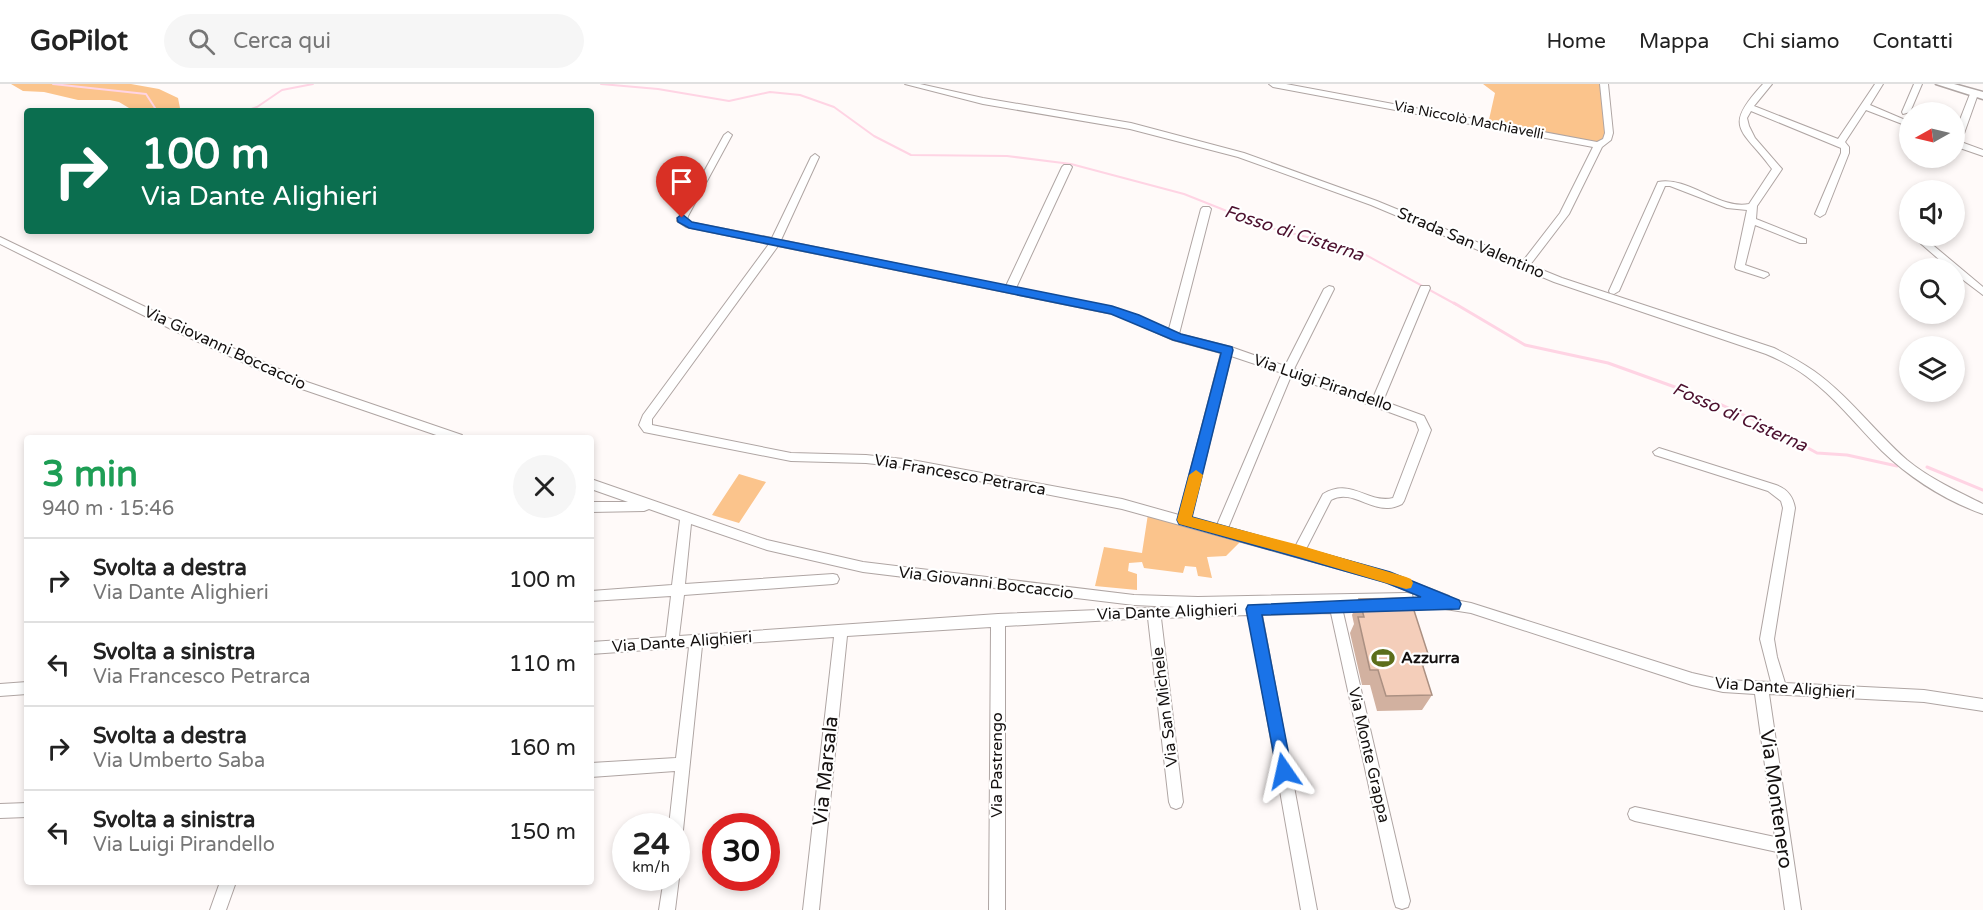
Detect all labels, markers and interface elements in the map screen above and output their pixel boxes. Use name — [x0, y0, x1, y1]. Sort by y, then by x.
search box — [164, 14, 584, 68]
text: GoPilot — [30, 24, 128, 58]
icon: search — [185, 25, 218, 58]
text: Cerca qui — [233, 28, 331, 54]
text: Home — [1546, 29, 1606, 54]
text: Mappa — [1639, 29, 1709, 54]
text: Chi siamo — [1742, 29, 1840, 54]
text: Contatti — [1873, 29, 1953, 54]
street label: Via Niccolò Machiavelli — [1393, 97, 1545, 143]
north arrow — [1899, 102, 1965, 168]
map controls — [1899, 102, 1965, 402]
text: 100 m — [141, 129, 270, 180]
icon: right — [42, 132, 120, 210]
pin — [656, 156, 707, 218]
icon: arrive — [665, 165, 698, 198]
text: Via Dante Alighieri — [141, 180, 378, 213]
button: sound — [1899, 180, 1965, 246]
water label: Fosso di Cisterna — [1222, 200, 1367, 266]
street label: Strada San Valentino — [1394, 203, 1548, 283]
button: search — [1899, 258, 1965, 324]
street label: Via Giovanni Boccaccio — [141, 302, 309, 394]
button: layers — [1899, 336, 1965, 402]
street label: Via Luigi Pirandello — [1251, 350, 1395, 416]
water label: Fosso di Cisterna — [1669, 377, 1812, 457]
street label: Via Francesco Petrarca — [873, 450, 1047, 500]
text: 3 min — [42, 453, 138, 496]
button: close — [513, 455, 576, 518]
text: 940 m · 15:46 — [42, 497, 174, 521]
text: Svolta a destra — [93, 555, 247, 581]
street label: Via Giovanni Boccaccio — [897, 562, 1075, 604]
icon: right — [42, 564, 75, 597]
text: 100 m — [509, 567, 576, 593]
text: Via Dante Alighieri — [93, 581, 269, 605]
street label: Via Dante Alighieri — [1096, 600, 1238, 624]
street label: Via Dante Alighieri — [611, 627, 753, 657]
text: Svolta a sinistra — [93, 639, 255, 665]
sports icon: Azzurra — [1370, 645, 1396, 671]
street label: Via San Michele — [1148, 646, 1182, 768]
icon: left — [42, 648, 75, 681]
place label: Azzurra — [1401, 648, 1460, 668]
text: 110 m — [509, 651, 576, 677]
text: Via Francesco Petrarca — [93, 665, 311, 689]
street label: Via Dante Alighieri — [1714, 673, 1856, 703]
street label: Via Monte Grappa — [1344, 685, 1394, 825]
street label: Via Pastrengo — [987, 712, 1007, 818]
street label: Via Marsala — [808, 715, 844, 827]
text: Svolta a destra — [93, 723, 247, 749]
street label: Via Montenero — [1754, 728, 1798, 870]
icon: right — [42, 732, 75, 765]
text: 160 m — [509, 735, 576, 761]
position arrow — [1252, 739, 1316, 803]
text: Via Umberto Saba — [93, 749, 265, 773]
text: Svolta a sinistra — [93, 807, 255, 833]
speed limit sign: 30 — [702, 813, 780, 891]
icon: left — [42, 816, 75, 849]
text: 150 m — [509, 819, 576, 845]
text: 24 — [632, 826, 670, 863]
text: Via Luigi Pirandello — [93, 833, 275, 857]
text: km/h — [632, 858, 670, 876]

